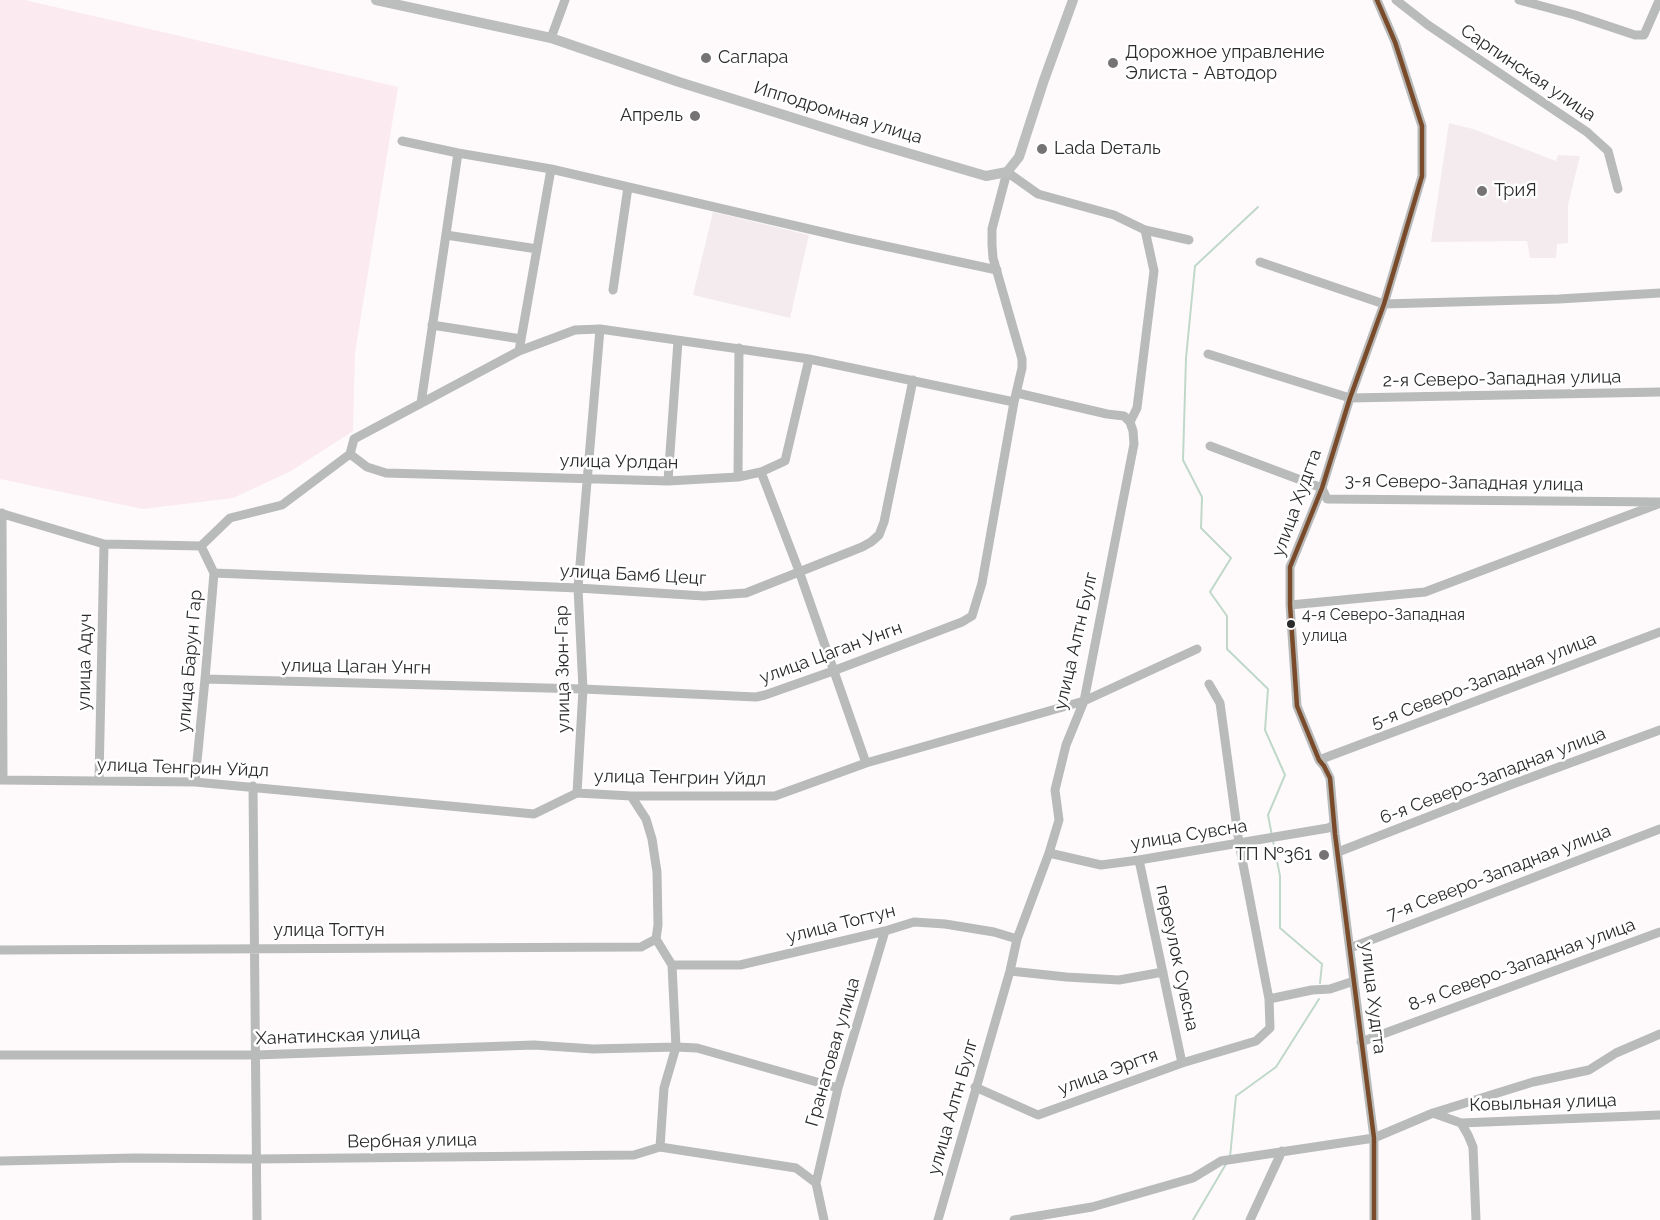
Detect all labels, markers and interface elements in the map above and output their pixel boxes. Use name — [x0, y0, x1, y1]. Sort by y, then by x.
street label: Сарпинская улица — [1456, 20, 1600, 126]
place label: Дорожное управление Элиста - Автодор — [1125, 42, 1325, 84]
place label: Саглара — [718, 47, 788, 69]
marker: Саглара — [699, 51, 713, 65]
marker: Дорожное управление Элиста - Автодор — [1106, 56, 1120, 70]
street label: Ипподромная улица — [751, 77, 925, 149]
place label: Апрель — [620, 105, 683, 127]
marker: Апрель — [688, 109, 702, 123]
place label: Lada Dеталь — [1054, 138, 1161, 160]
marker: Lada Dеталь — [1035, 142, 1049, 156]
place label: ТриЯ — [1494, 180, 1537, 202]
marker: ТриЯ — [1475, 184, 1489, 198]
street label: 2-я Северо-Западная улица — [1383, 366, 1621, 392]
street label: улица Худгта — [1268, 446, 1326, 560]
street label: улица Урлдан — [559, 450, 679, 474]
street label: 3-я Северо-Западная улица — [1344, 470, 1584, 496]
street label: улица Бамб Цецг — [559, 560, 707, 590]
street label: улица Алтн Булг — [1050, 570, 1102, 712]
street label: улица Барун Гар — [173, 589, 207, 733]
street label: улица Зюн-Гар — [551, 605, 575, 733]
place label: 4-я Северо-Западная улица — [1302, 605, 1465, 643]
street label: улица Адуч — [73, 613, 97, 711]
street label: улица Цаган Унгн — [757, 617, 905, 689]
marker: 4-я Северо-Западная улица — [1285, 618, 1297, 630]
street label: 5-я Северо-Западная улица — [1369, 628, 1599, 734]
street label: улица Цаган Унгн — [281, 655, 431, 679]
street label: 6-я Северо-Западная улица — [1377, 723, 1609, 829]
street label: улица Тенгрин Уйдл — [97, 754, 269, 782]
street label: улица Тенгрин Уйдл — [594, 766, 766, 790]
street label: улица Сувсна — [1129, 815, 1249, 855]
street label: 7-я Северо-Западная улица — [1384, 820, 1614, 926]
place label: ТП №361 — [1235, 844, 1312, 866]
marker: ТП №361 — [1317, 848, 1331, 862]
street label: переулок Сувсна — [1151, 883, 1203, 1033]
street label: улица Тогтун — [784, 900, 898, 948]
street label: 8-я Северо-Западная улица — [1406, 914, 1638, 1016]
street label: улица Тогтун — [273, 920, 385, 942]
street label: улица Худгта — [1355, 941, 1391, 1055]
street label: Гранатовая улица — [801, 975, 865, 1129]
street label: Ханатинская улица — [255, 1022, 421, 1050]
street label: улица Алтн Булг — [923, 1036, 983, 1178]
street label: улица Эргтя — [1055, 1044, 1161, 1100]
street label: Ковыльная улица — [1469, 1090, 1617, 1116]
street label: Вербная улица — [347, 1129, 477, 1153]

